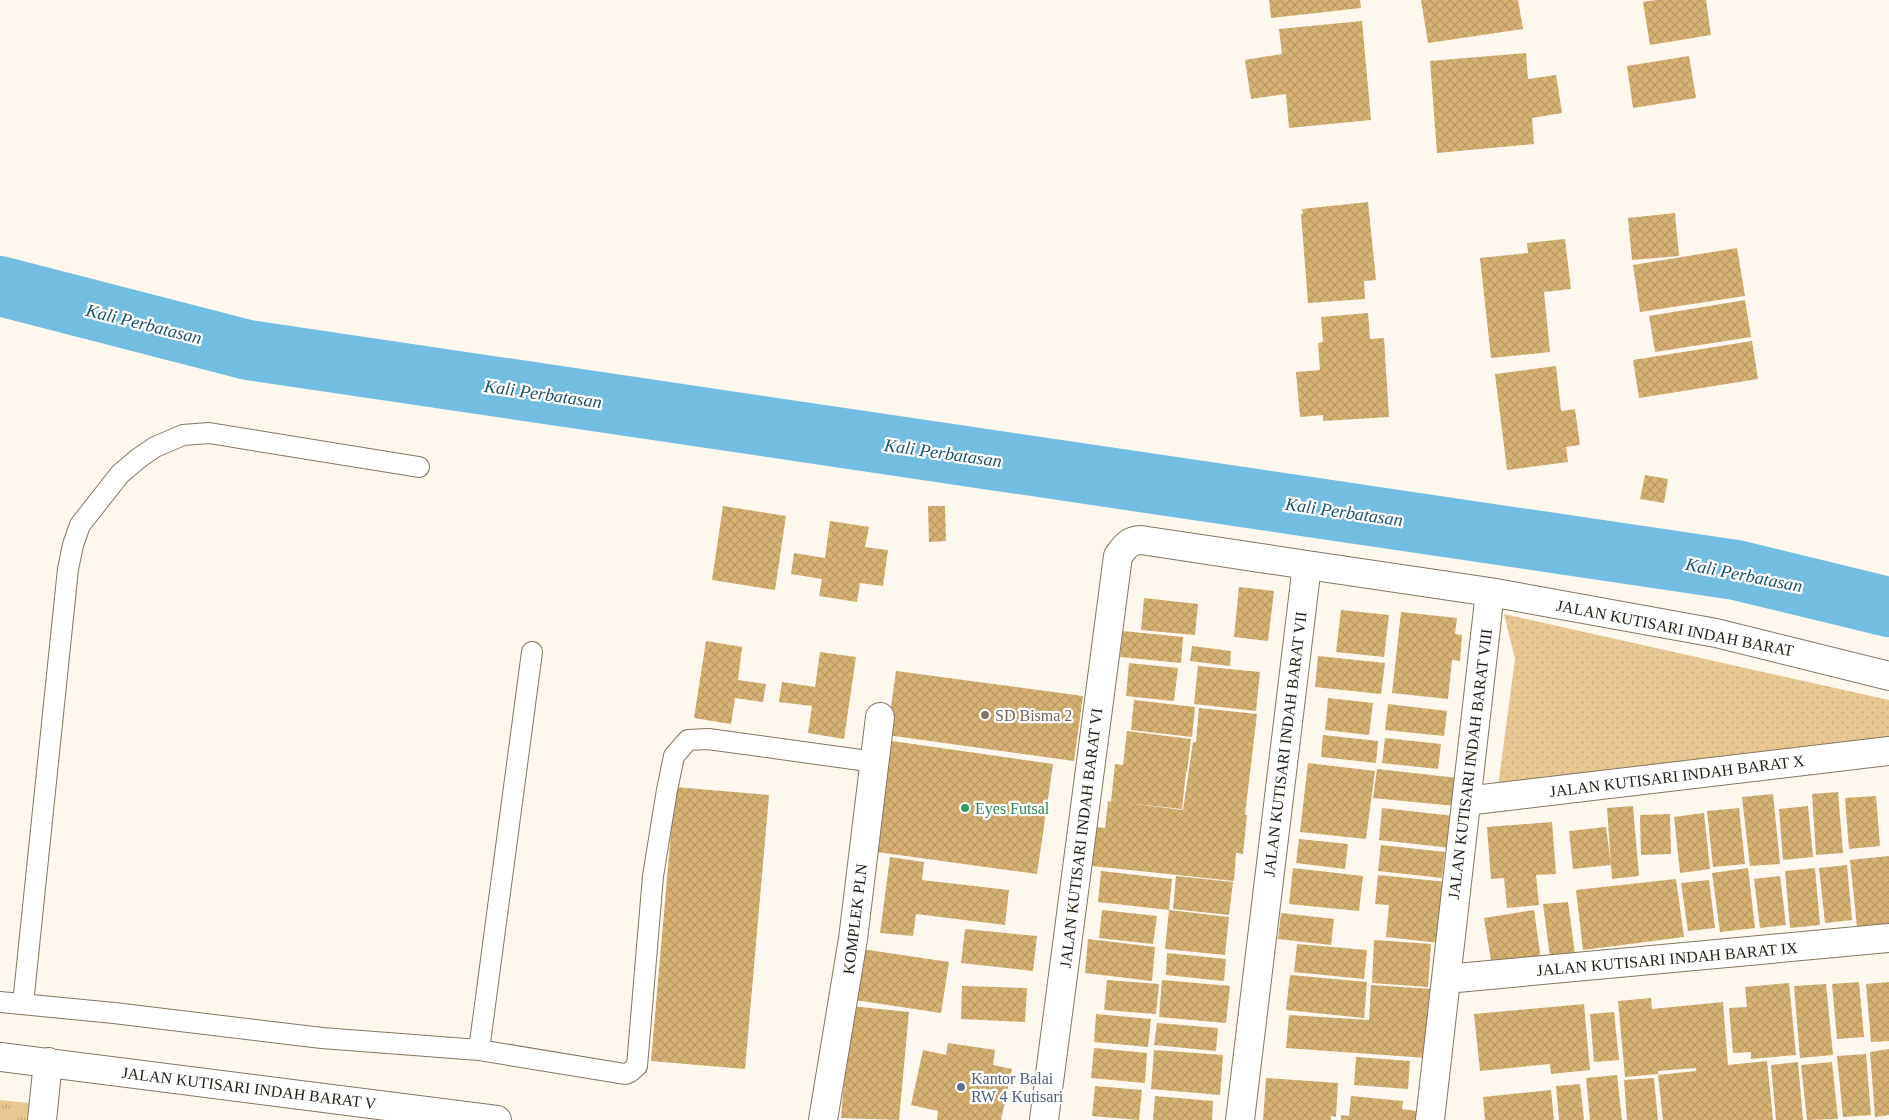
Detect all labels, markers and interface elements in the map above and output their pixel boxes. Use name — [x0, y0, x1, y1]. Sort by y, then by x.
water label: Kali Perbatasan — [83, 300, 204, 348]
water label: Kali Perbatasan — [482, 376, 603, 412]
water label: Kali Perbatasan — [882, 435, 1003, 471]
water label: Kali Perbatasan — [1283, 494, 1404, 530]
water label: Kali Perbatasan — [1683, 554, 1804, 596]
street label: JALAN KUTISARI INDAH BARAT — [1555, 597, 1795, 659]
street label: JALAN KUTISARI INDAH BARAT VII — [1260, 610, 1310, 878]
street label: JALAN KUTISARI INDAH BARAT VIII — [1445, 628, 1495, 900]
place label: SD Bisma 2 — [995, 707, 1072, 724]
street label: JALAN KUTISARI INDAH BARAT VI — [1057, 707, 1105, 969]
marker: SD Bisma 2 — [979, 709, 991, 721]
street label: JALAN KUTISARI INDAH BARAT X — [1549, 752, 1806, 800]
place label: Eyes Futsal — [975, 800, 1050, 818]
marker: Eyes Futsal — [959, 802, 971, 814]
street label: KOMPLEK PLN — [840, 862, 870, 975]
street label: JALAN KUTISARI INDAH BARAT IX — [1536, 939, 1799, 979]
street label: JALAN KUTISARI INDAH BARAT V — [121, 1064, 378, 1112]
place label: Kantor Balai RW 4 Kutisari — [971, 1070, 1064, 1105]
marker: Kantor Balai RW 4 Kutisari — [955, 1081, 967, 1093]

